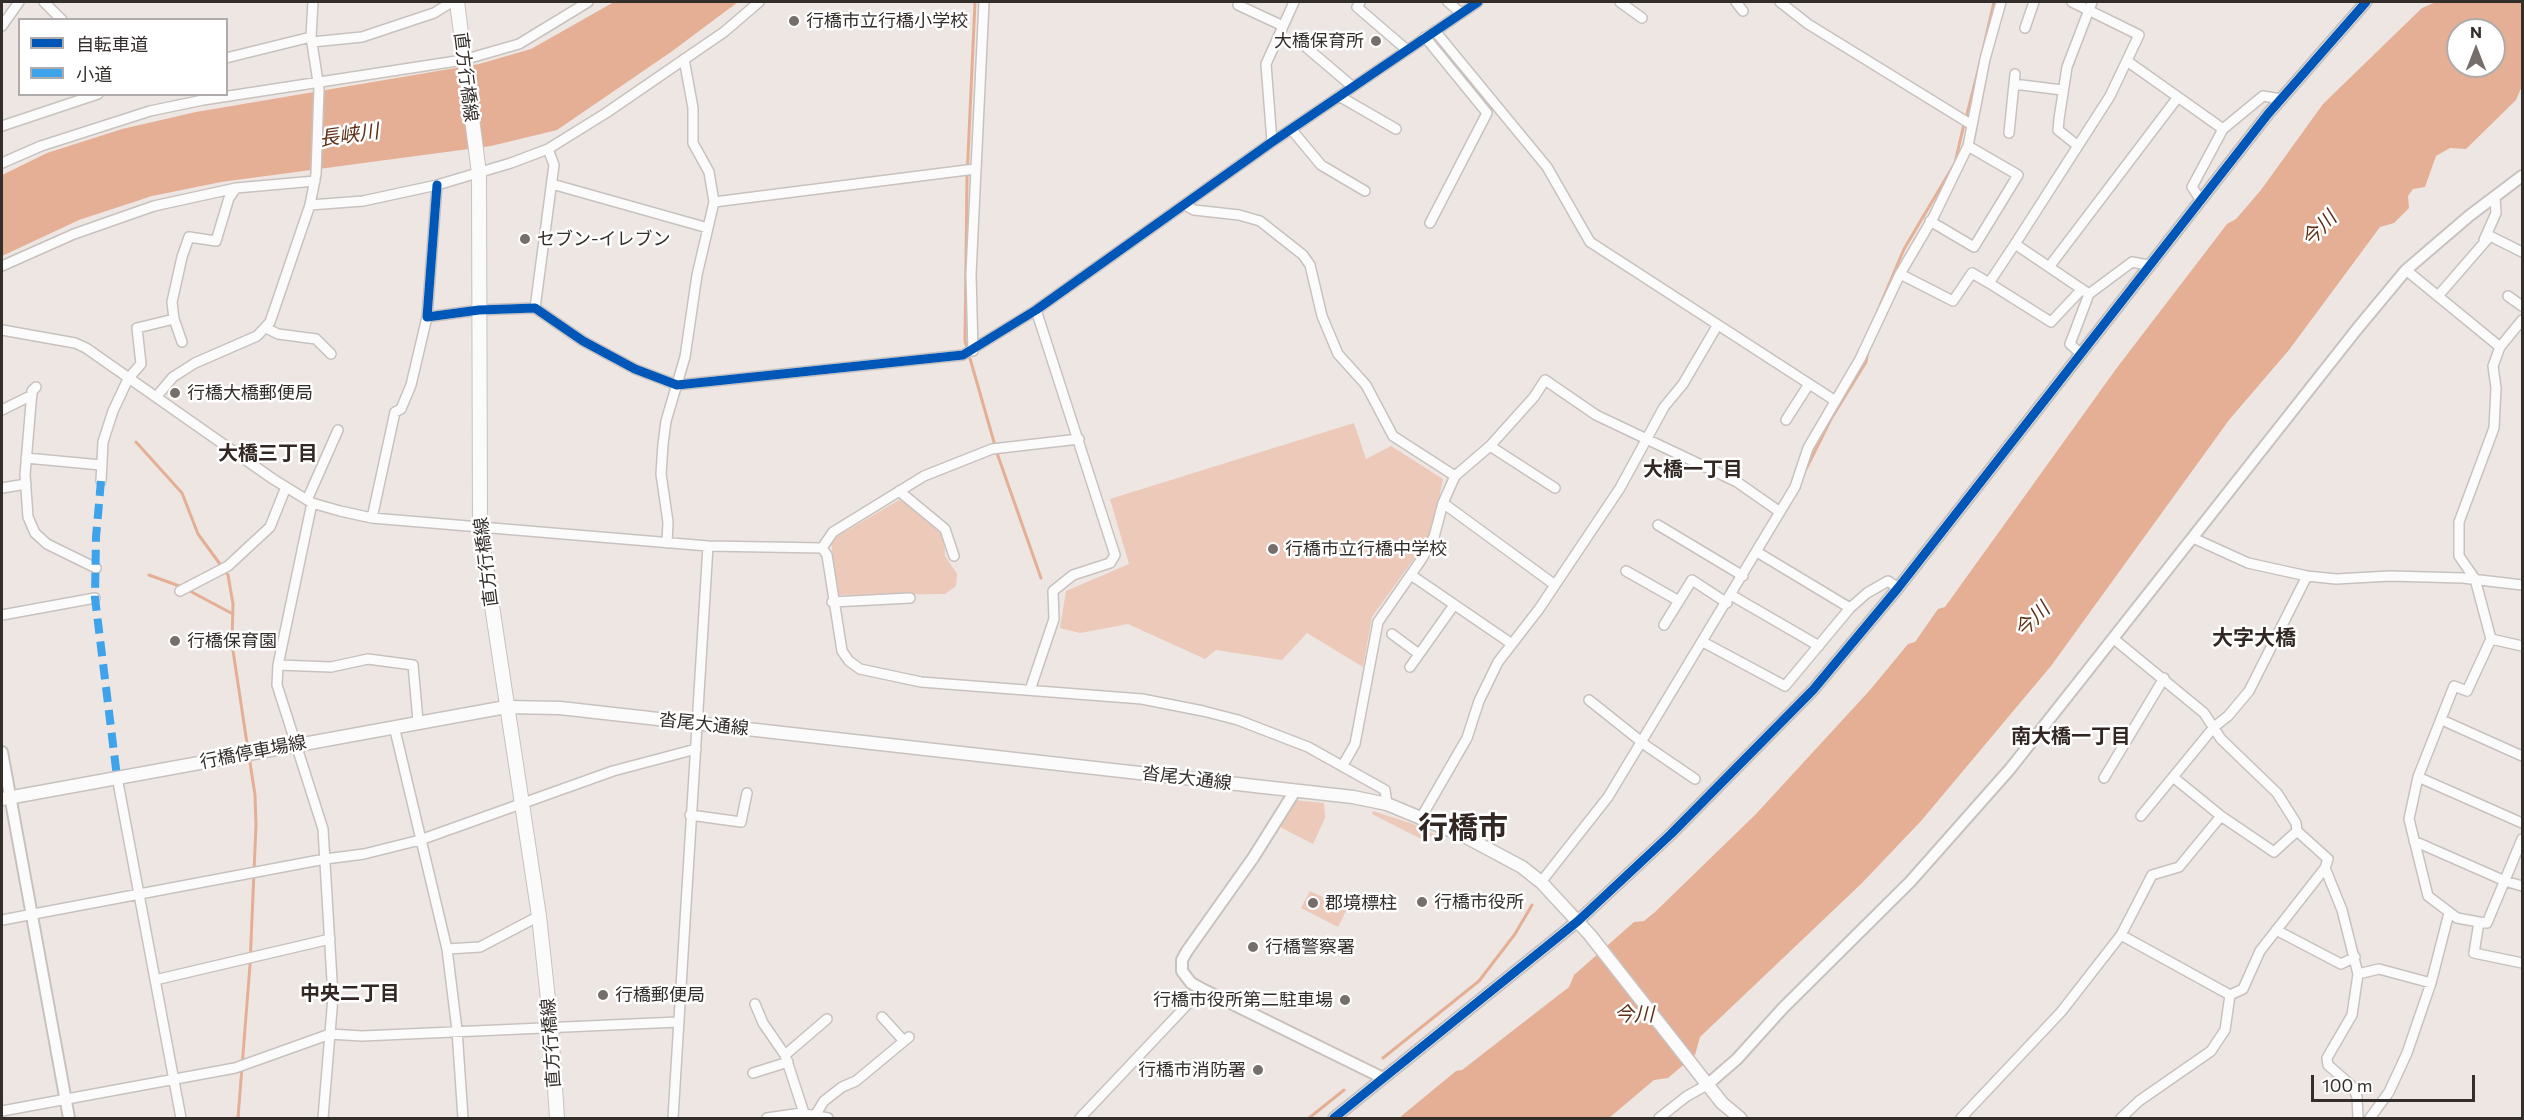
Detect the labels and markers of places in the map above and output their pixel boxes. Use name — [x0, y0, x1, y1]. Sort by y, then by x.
place label: 行橋市立行橋小学校 — [806, 10, 968, 32]
marker: 行橋市立行橋小学校 — [787, 14, 801, 28]
place label: 大橋保育所 — [1274, 30, 1364, 52]
marker: 大橋保育所 — [1369, 34, 1383, 48]
place label: セブン-イレブン — [537, 228, 671, 250]
marker: セブン-イレブン — [518, 232, 532, 246]
place label: 行橋大橋郵便局 — [187, 382, 313, 404]
marker: 行橋大橋郵便局 — [168, 386, 182, 400]
place label: 行橋市立行橋中学校 — [1285, 538, 1447, 560]
marker: 行橋市立行橋中学校 — [1266, 542, 1280, 556]
place label: 行橋保育園 — [187, 630, 277, 652]
marker: 行橋保育園 — [168, 634, 182, 648]
place label: 行橋市役所 — [1434, 891, 1524, 913]
place label: 郡境標柱 — [1325, 892, 1397, 914]
marker: 行橋市役所 — [1415, 895, 1429, 909]
marker: 郡境標柱 — [1306, 896, 1320, 910]
place label: 行橋警察署 — [1265, 936, 1355, 958]
marker: 行橋警察署 — [1246, 940, 1260, 954]
place label: 行橋郵便局 — [615, 984, 705, 1006]
marker: 行橋郵便局 — [596, 988, 610, 1002]
place label: 行橋市役所第二駐車場 — [1153, 989, 1333, 1011]
marker: 行橋市役所第二駐車場 — [1338, 993, 1352, 1007]
place label: 行橋市消防署 — [1138, 1059, 1246, 1081]
marker: 行橋市消防署 — [1251, 1063, 1265, 1077]

